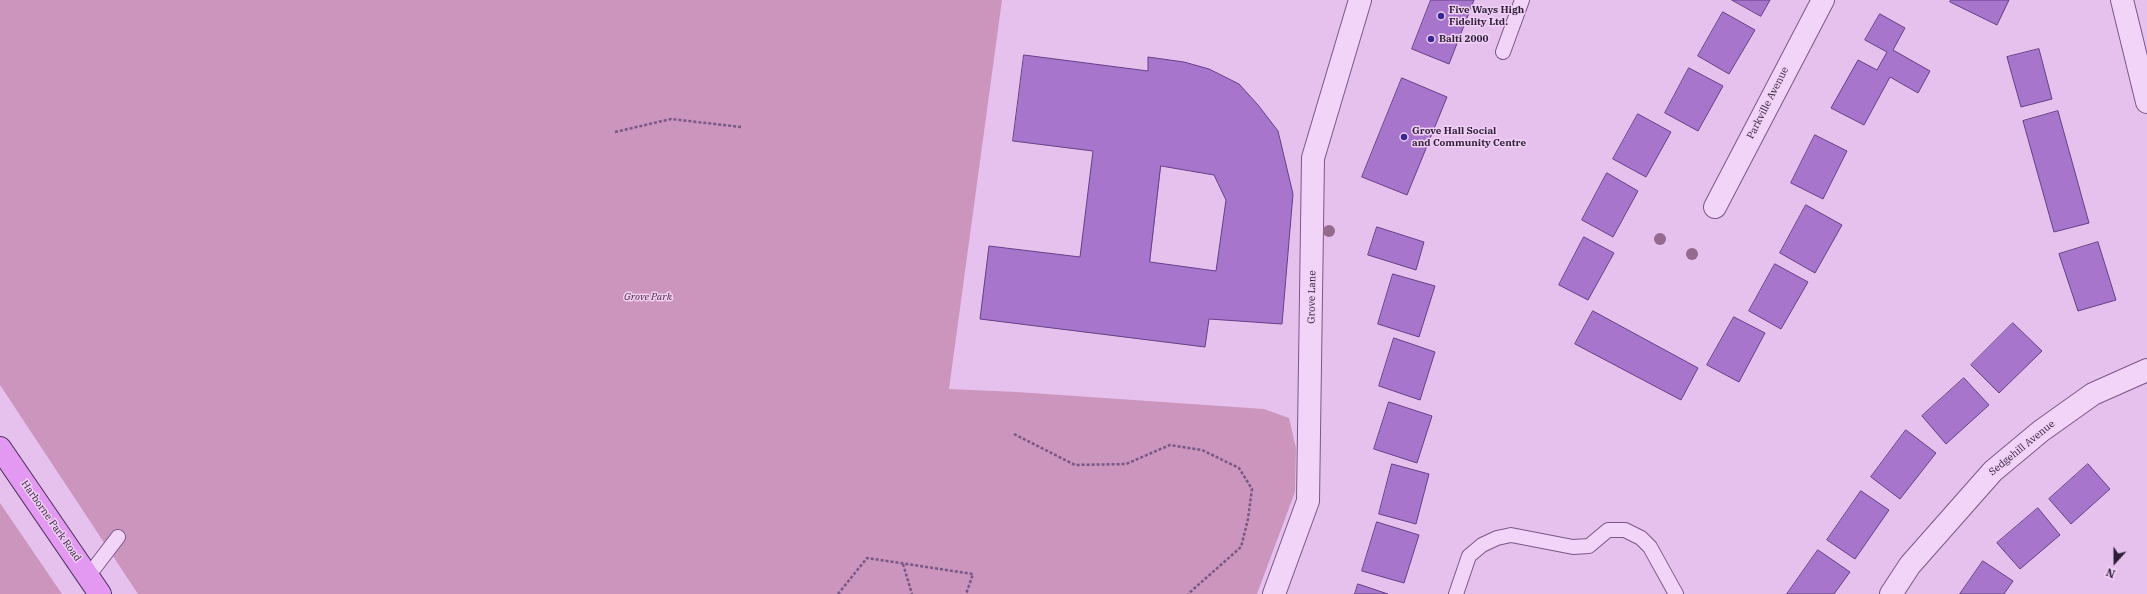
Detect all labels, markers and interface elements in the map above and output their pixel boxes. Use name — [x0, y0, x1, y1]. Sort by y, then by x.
place label: Five Ways High Fidelity Ltd. — [1449, 4, 1524, 28]
marker: Five Ways High Fidelity Ltd. — [1436, 11, 1446, 21]
place label: Balti 2000 — [1439, 33, 1489, 45]
marker: Balti 2000 — [1426, 34, 1436, 44]
street label: Parkville Avenue — [1745, 65, 1791, 141]
place label: Grove Hall Social and Community Centre — [1412, 125, 1526, 148]
marker: Grove Hall Social and Community Centre — [1399, 132, 1409, 142]
street label: Grove Lane — [1306, 270, 1318, 324]
park label: Grove Park — [624, 291, 672, 303]
street label: Sedgehill Avenue — [1987, 418, 2057, 478]
street label: Harborne Park Road — [19, 478, 83, 564]
north arrow — [2095, 542, 2135, 582]
text: N — [2104, 565, 2117, 581]

